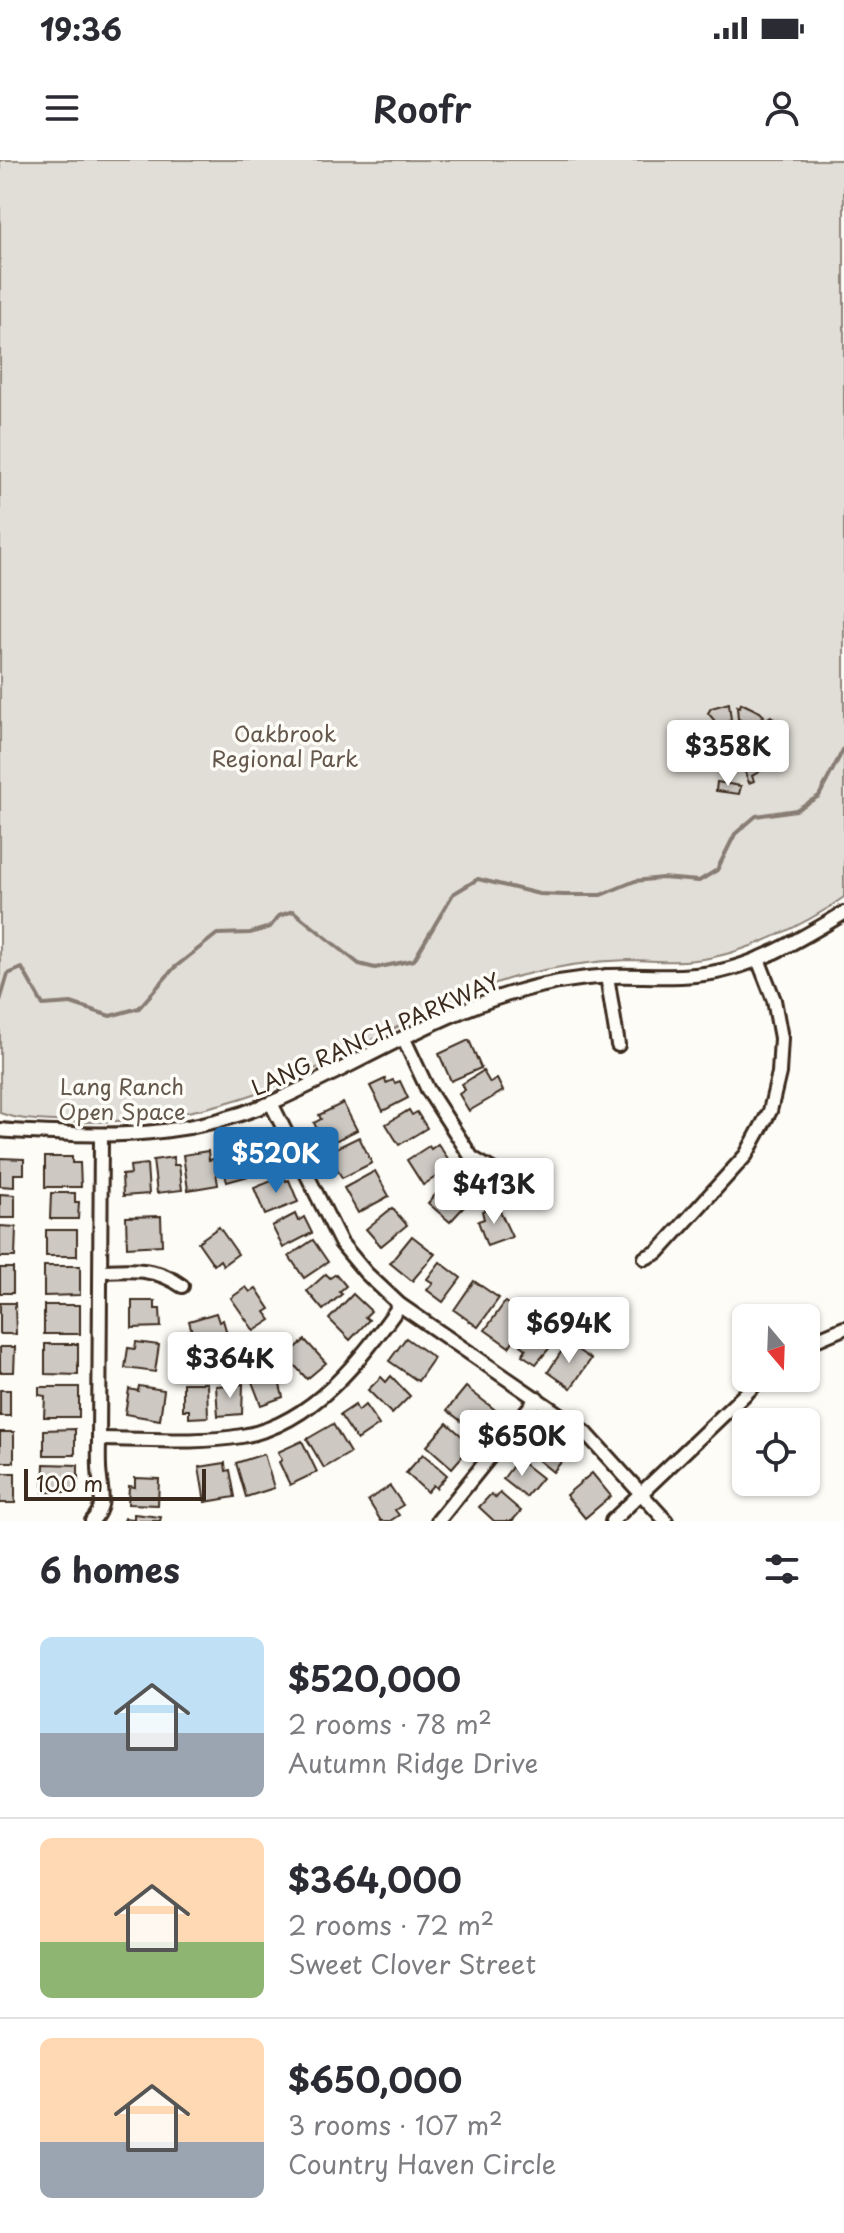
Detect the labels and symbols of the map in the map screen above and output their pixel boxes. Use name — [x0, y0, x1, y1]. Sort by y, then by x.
park label: Oakbrook Regional Park — [212, 716, 358, 774]
pin: $358K — [672, 720, 784, 788]
street label: LANG RANCH PARKWAY — [245, 963, 505, 1103]
park label: Lang Ranch Open Space — [58, 1069, 186, 1127]
pin: $520K — [220, 1127, 332, 1195]
pin: $413K — [438, 1158, 550, 1226]
pin: $694K — [513, 1297, 625, 1365]
north arrow — [732, 1304, 820, 1392]
pin: $364K — [174, 1332, 286, 1400]
pin: $650K — [466, 1410, 578, 1478]
scale bar — [24, 1465, 206, 1501]

